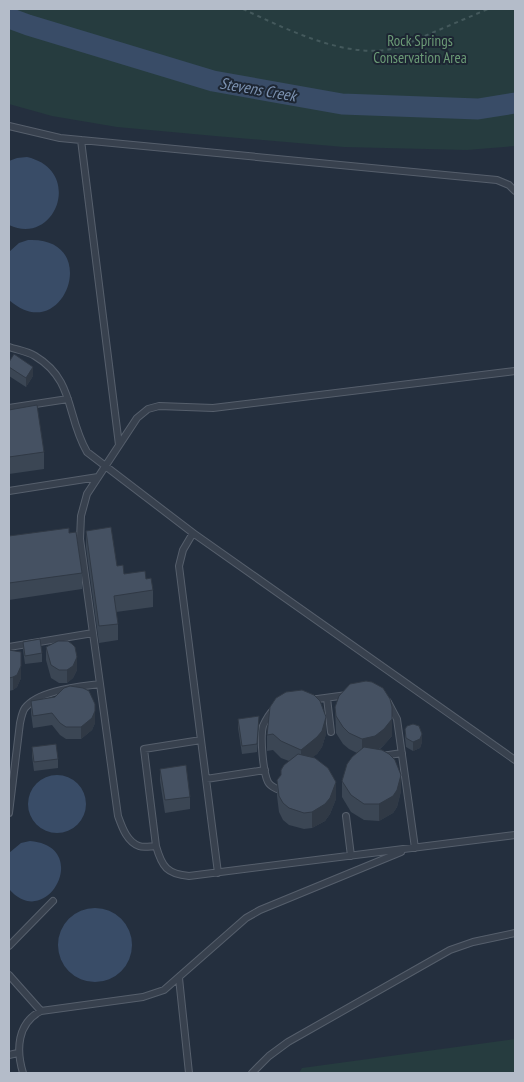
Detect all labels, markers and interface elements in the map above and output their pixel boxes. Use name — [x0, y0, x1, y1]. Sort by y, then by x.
park label: Rock Springs Conservation Area — [373, 31, 467, 67]
water label: Stevens Creek — [218, 72, 299, 106]

